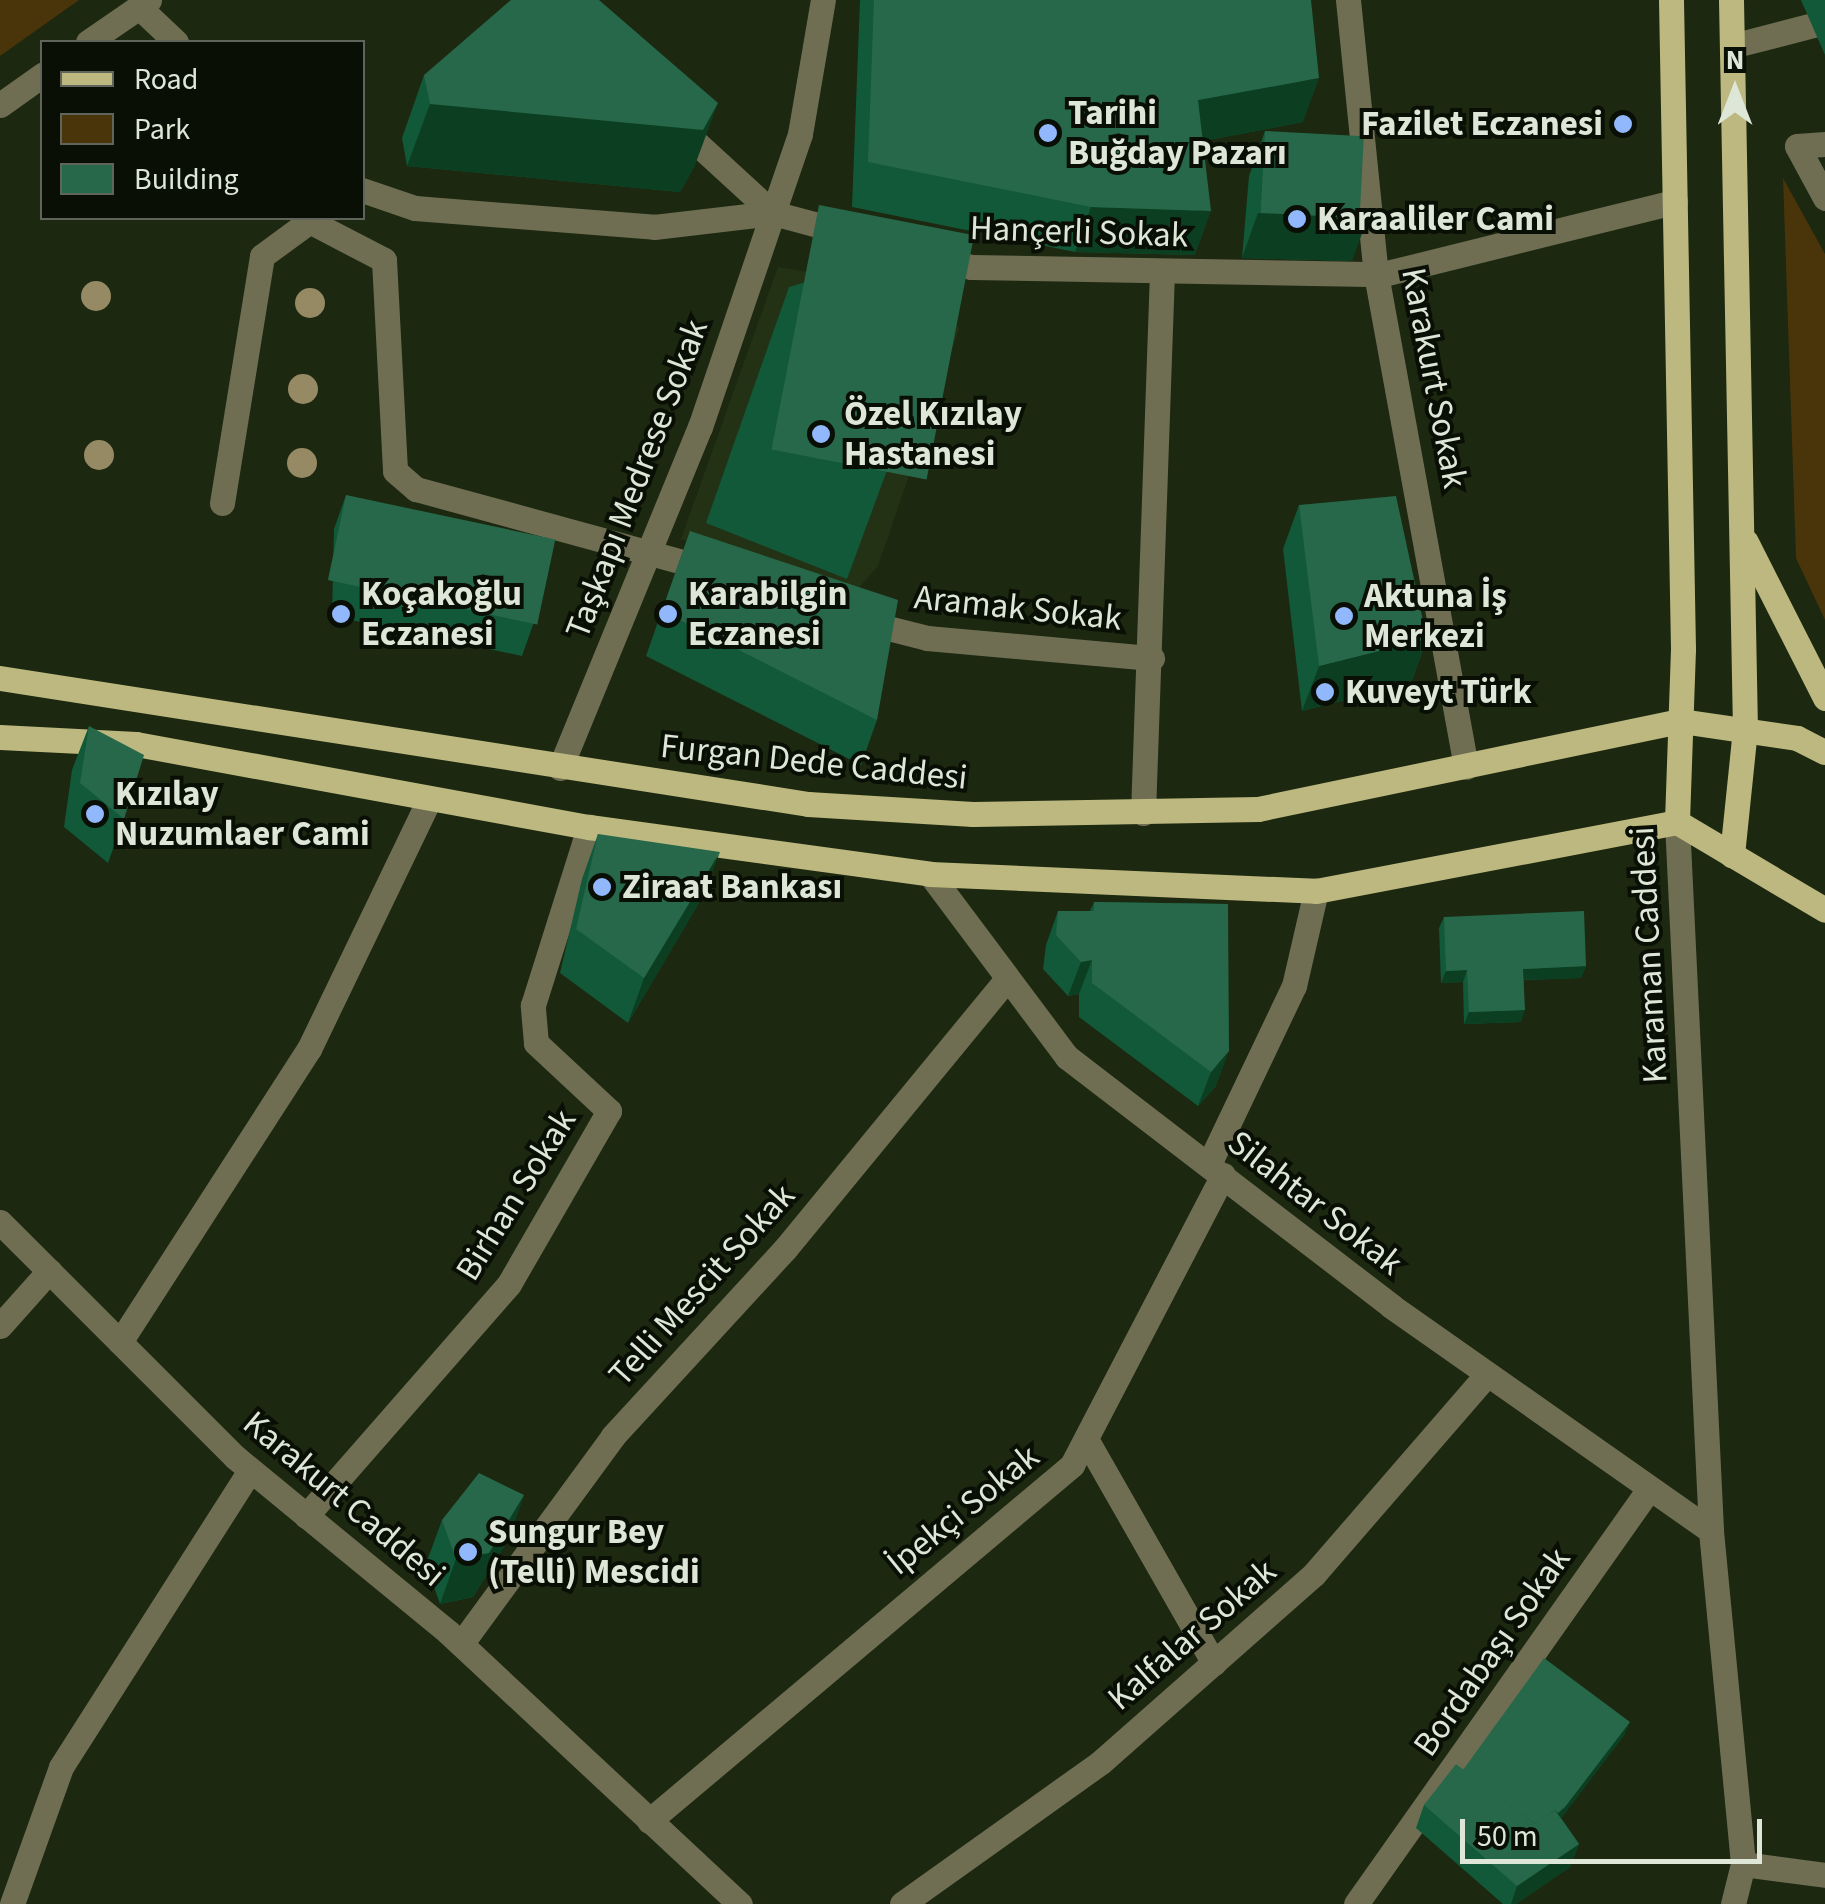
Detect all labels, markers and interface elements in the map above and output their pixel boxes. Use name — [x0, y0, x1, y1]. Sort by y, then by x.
legend — [40, 40, 365, 220]
north arrow — [1685, 40, 1785, 140]
text: N — [1726, 40, 1744, 80]
text: Road — [134, 58, 198, 101]
place label: Tarihi Buğday Pazarı — [1068, 92, 1287, 174]
place label: Fazilet Eczanesi — [1361, 103, 1603, 145]
text: Park — [134, 108, 190, 151]
marker: Fazilet Eczanesi — [1612, 113, 1634, 135]
marker: Tarihi Buğday Pazarı — [1037, 122, 1059, 144]
text: Building — [134, 158, 239, 201]
place label: Karaaliler Cami — [1317, 198, 1554, 240]
street label: Hançerli Sokak — [969, 207, 1189, 257]
marker: Karaaliler Cami — [1286, 208, 1308, 230]
street label: Karakurt Sokak — [1392, 264, 1476, 492]
street label: Taşkapı Medrese Sokak — [557, 314, 717, 644]
place label: Özel Kızılay Hastanesi — [844, 393, 1022, 475]
marker: Özel Kızılay Hastanesi — [808, 421, 834, 447]
place label: Koçakoğlu Eczanesi — [361, 573, 522, 655]
place label: Karabilgin Eczanesi — [688, 573, 847, 655]
place label: Aktuna İş Merkezi — [1364, 575, 1507, 657]
street label: Aramak Sokak — [912, 576, 1124, 640]
marker: Koçakoğlu Eczanesi — [330, 603, 352, 625]
marker: Karabilgin Eczanesi — [657, 603, 679, 625]
marker: Aktuna İş Merkezi — [1333, 605, 1355, 627]
place label: Kuveyt Türk — [1345, 671, 1532, 713]
marker: Kuveyt Türk — [1314, 681, 1336, 703]
street label: Furgan Dede Caddesi — [659, 725, 969, 799]
place label: Kızılay Nuzumlaer Cami — [115, 773, 370, 855]
marker: Kızılay Nuzumlaer Cami — [84, 803, 106, 825]
street label: Karaman Caddesi — [1621, 826, 1677, 1084]
place label: Ziraat Bankası — [622, 866, 842, 908]
marker: Ziraat Bankası — [591, 876, 613, 898]
street label: Birhan Sokak — [447, 1102, 585, 1288]
street label: Silahtar Sokak — [1219, 1122, 1411, 1284]
street label: Telli Mescit Sokak — [600, 1175, 804, 1395]
street label: Karakurt Caddesi — [234, 1402, 454, 1596]
street label: İpekçi Sokak — [878, 1436, 1048, 1584]
place label: Sungur Bey (Telli) Mescidi — [488, 1511, 700, 1593]
street label: Bordabaşı Sokak — [1405, 1540, 1579, 1764]
marker: Sungur Bey (Telli) Mescidi — [457, 1541, 479, 1563]
street label: Kalfalar Sokak — [1099, 1550, 1285, 1720]
scale bar — [1465, 1799, 1768, 1861]
text: 50 m — [1477, 1815, 1538, 1858]

